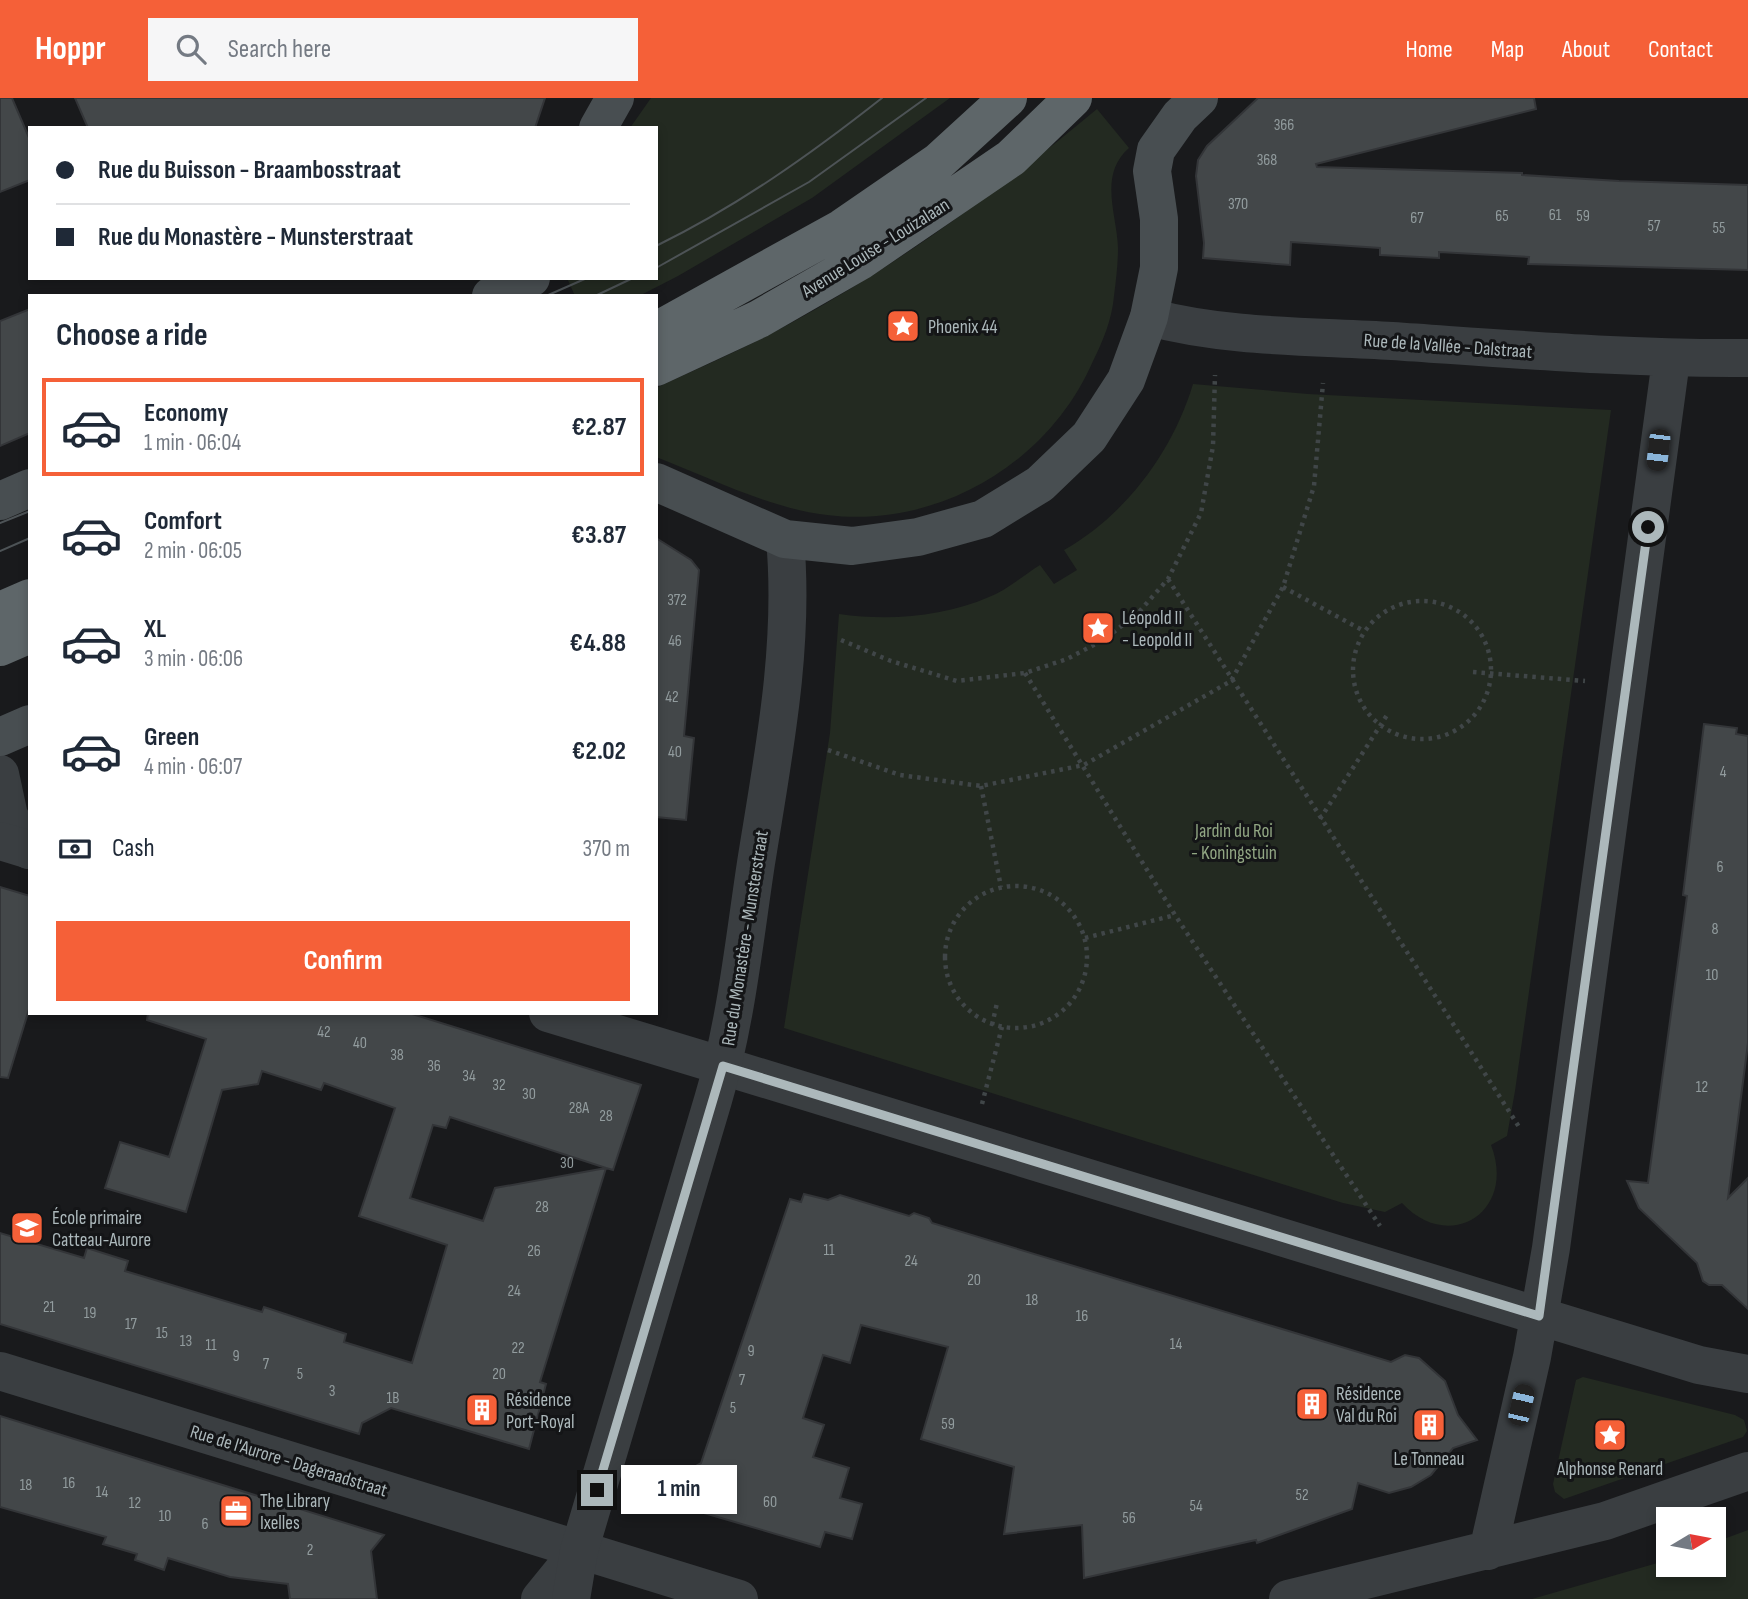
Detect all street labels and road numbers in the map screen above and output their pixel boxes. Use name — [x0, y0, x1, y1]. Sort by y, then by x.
street label: Avenue Louise - Louizalaan — [797, 194, 954, 304]
street label: Rue de la Vallée - Dalstraat — [1363, 329, 1533, 364]
street label: Rue du Monastère - Munsterstraat — [717, 829, 774, 1048]
street label: Rue de l'Aurore - Dageraadstraat — [187, 1420, 390, 1502]

